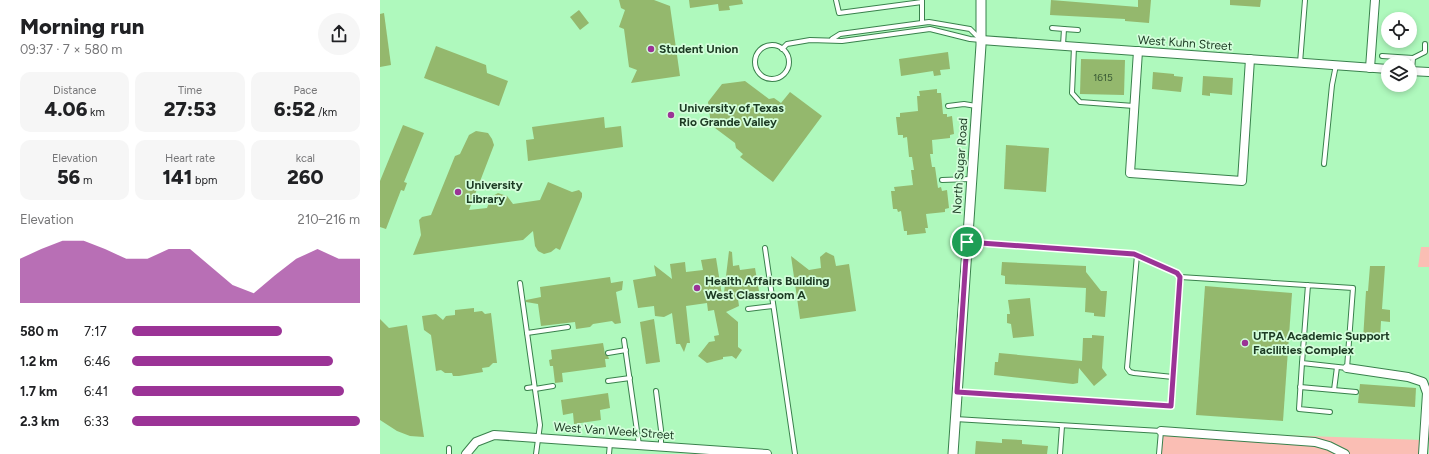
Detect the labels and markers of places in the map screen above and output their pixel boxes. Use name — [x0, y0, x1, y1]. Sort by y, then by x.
place label: Student Union — [659, 42, 739, 56]
marker: Student Union — [646, 44, 656, 54]
place label: University of Texas Rio Grande Valley — [679, 101, 784, 129]
marker: University of Texas Rio Grande Valley — [666, 110, 676, 120]
place label: University Library — [466, 178, 523, 206]
marker: University Library — [453, 187, 463, 197]
pin — [950, 225, 984, 259]
place label: Health Affairs Building West Classroom A — [705, 274, 829, 302]
marker: Health Affairs Building West Classroom A — [692, 283, 702, 293]
place label: UTPA Academic Support Facilities Complex — [1253, 329, 1390, 357]
marker: UTPA Academic Support Facilities Complex — [1240, 338, 1250, 348]

